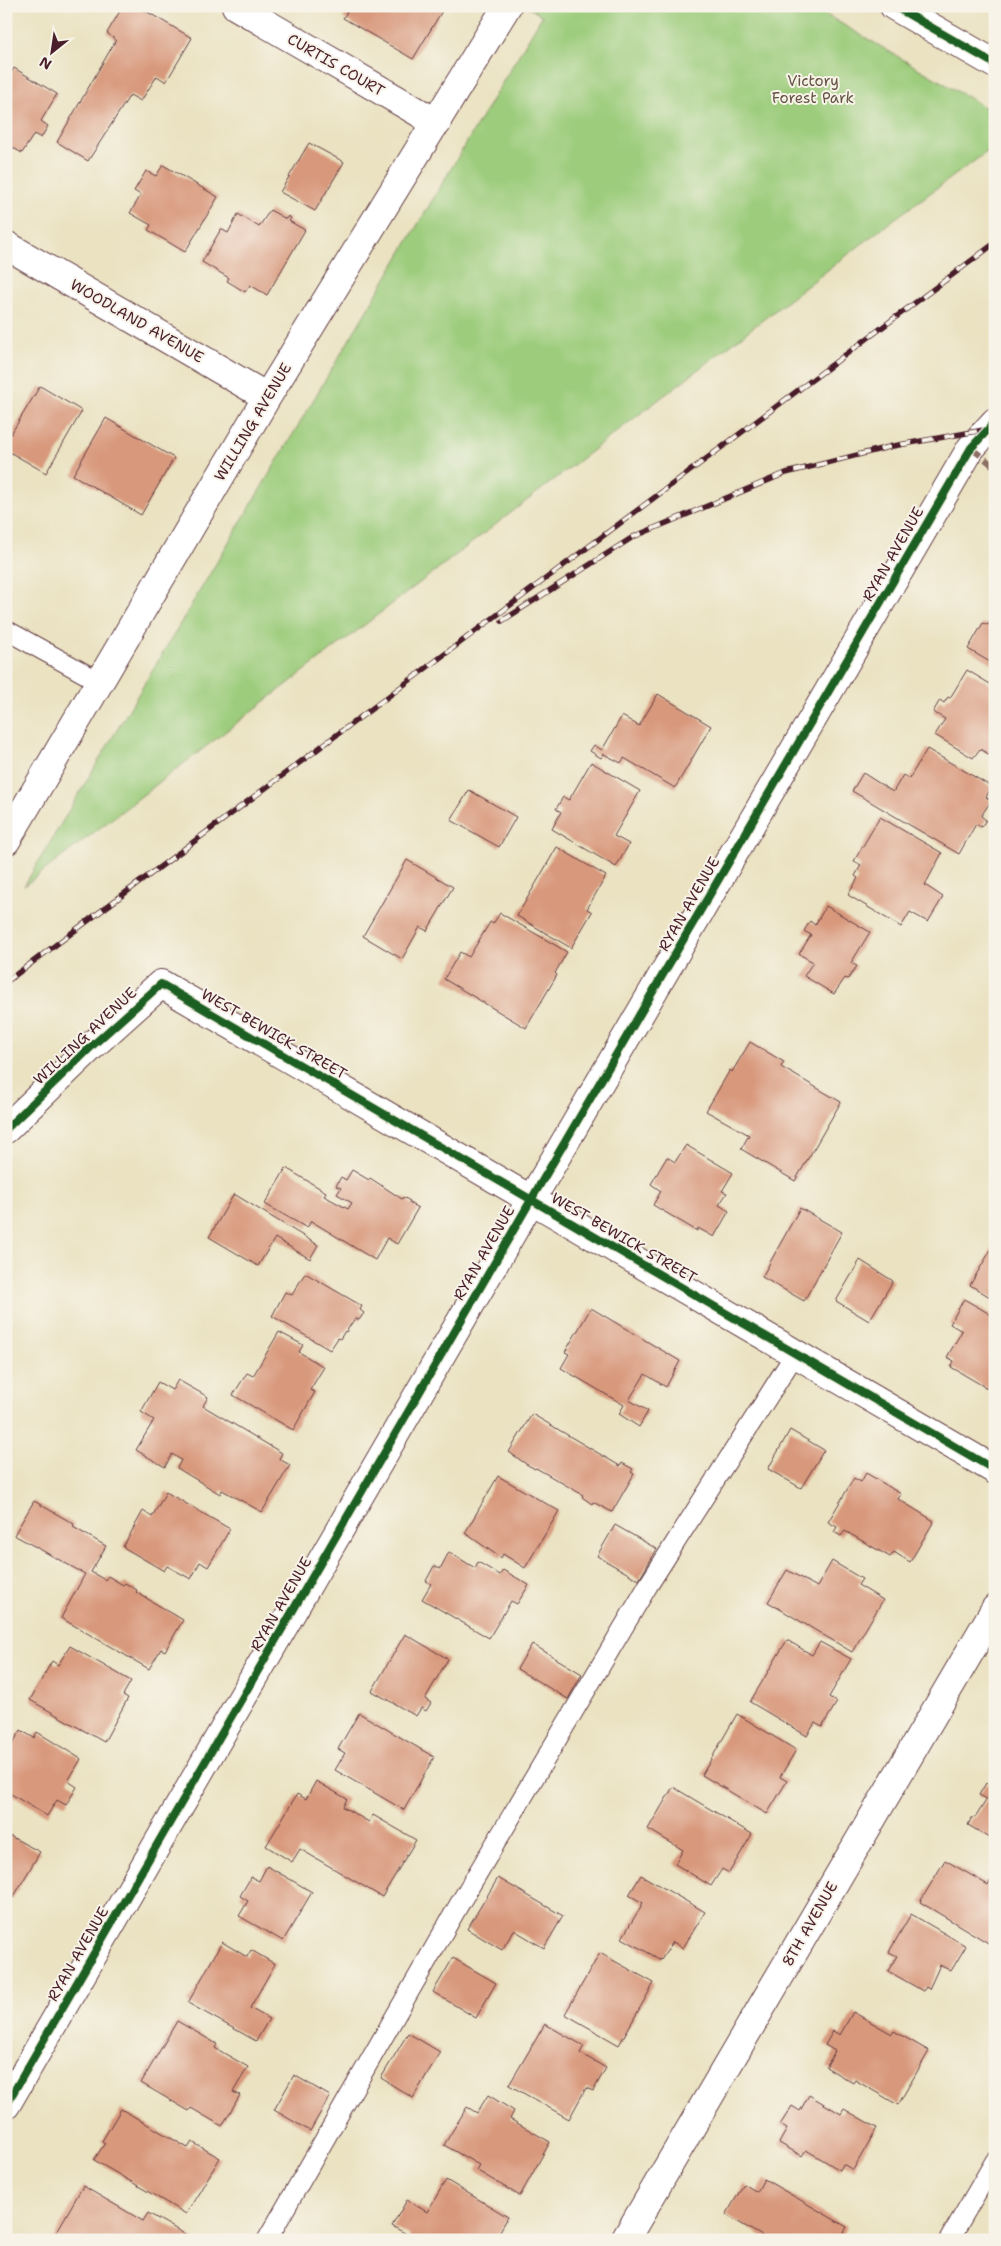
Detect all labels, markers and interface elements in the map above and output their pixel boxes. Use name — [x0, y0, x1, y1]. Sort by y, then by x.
north arrow — [28, 28, 78, 78]
street label: CURTIS COURT — [284, 29, 388, 101]
text: N — [36, 53, 55, 74]
park label: Victory Forest Park — [772, 71, 854, 108]
street label: WOODLAND AVENUE — [66, 275, 208, 367]
street label: WILLING AVENUE — [210, 359, 296, 485]
street label: RYAN AVENUE — [858, 503, 928, 605]
street label: RYAN AVENUE — [654, 853, 724, 955]
street label: WILLING AVENUE — [29, 983, 141, 1089]
street label: WEST BEWICK STREET — [197, 984, 351, 1084]
street label: WEST BEWICK STREET — [547, 1188, 701, 1288]
street label: RYAN AVENUE — [449, 1202, 519, 1304]
street label: RYAN AVENUE — [246, 1553, 316, 1655]
street label: 8TH AVENUE — [778, 1878, 842, 1970]
street label: RYAN AVENUE — [43, 1903, 113, 2005]

